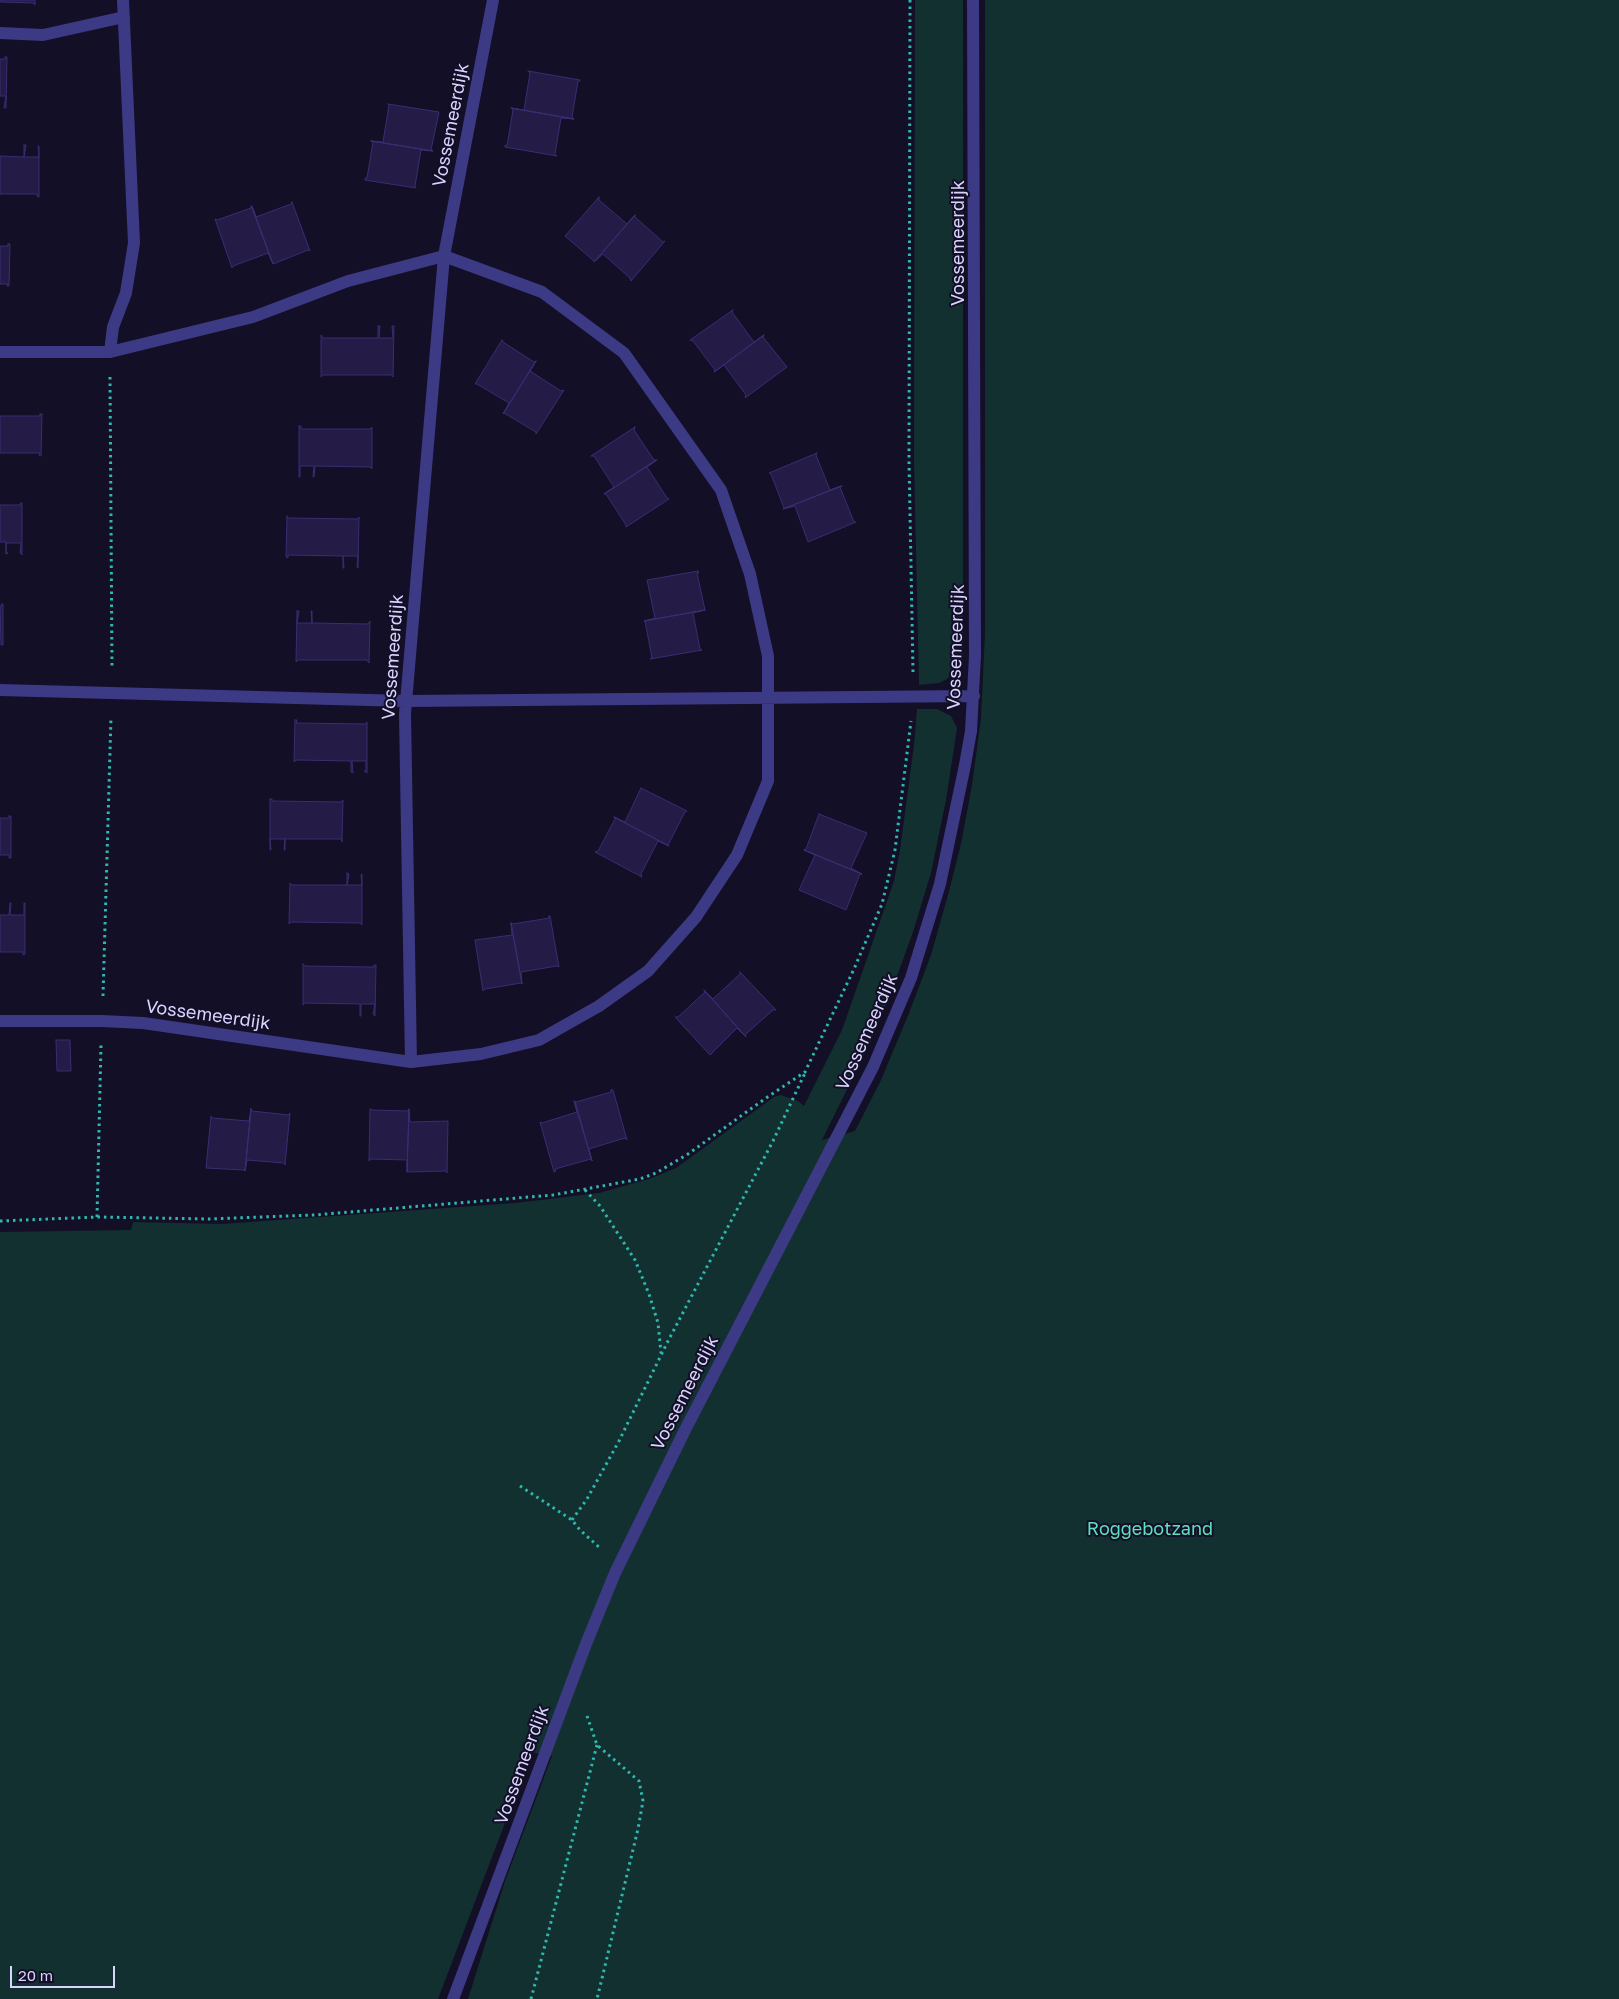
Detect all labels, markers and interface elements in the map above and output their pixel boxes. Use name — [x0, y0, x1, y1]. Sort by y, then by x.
street label: Vossemeerdijk — [428, 61, 474, 189]
street label: Vossemeerdijk — [947, 180, 969, 306]
street label: Vossemeerdijk — [943, 584, 969, 710]
street label: Vossemeerdijk — [378, 593, 408, 721]
street label: Vossemeerdijk — [832, 970, 902, 1094]
street label: Vossemeerdijk — [144, 996, 272, 1034]
street label: Vossemeerdijk — [647, 1332, 723, 1454]
park label: Roggebotzand — [1087, 1518, 1213, 1540]
street label: Vossemeerdijk — [490, 1702, 554, 1828]
scale bar — [12, 1956, 118, 1988]
text: 20 m — [18, 1966, 53, 1984]

